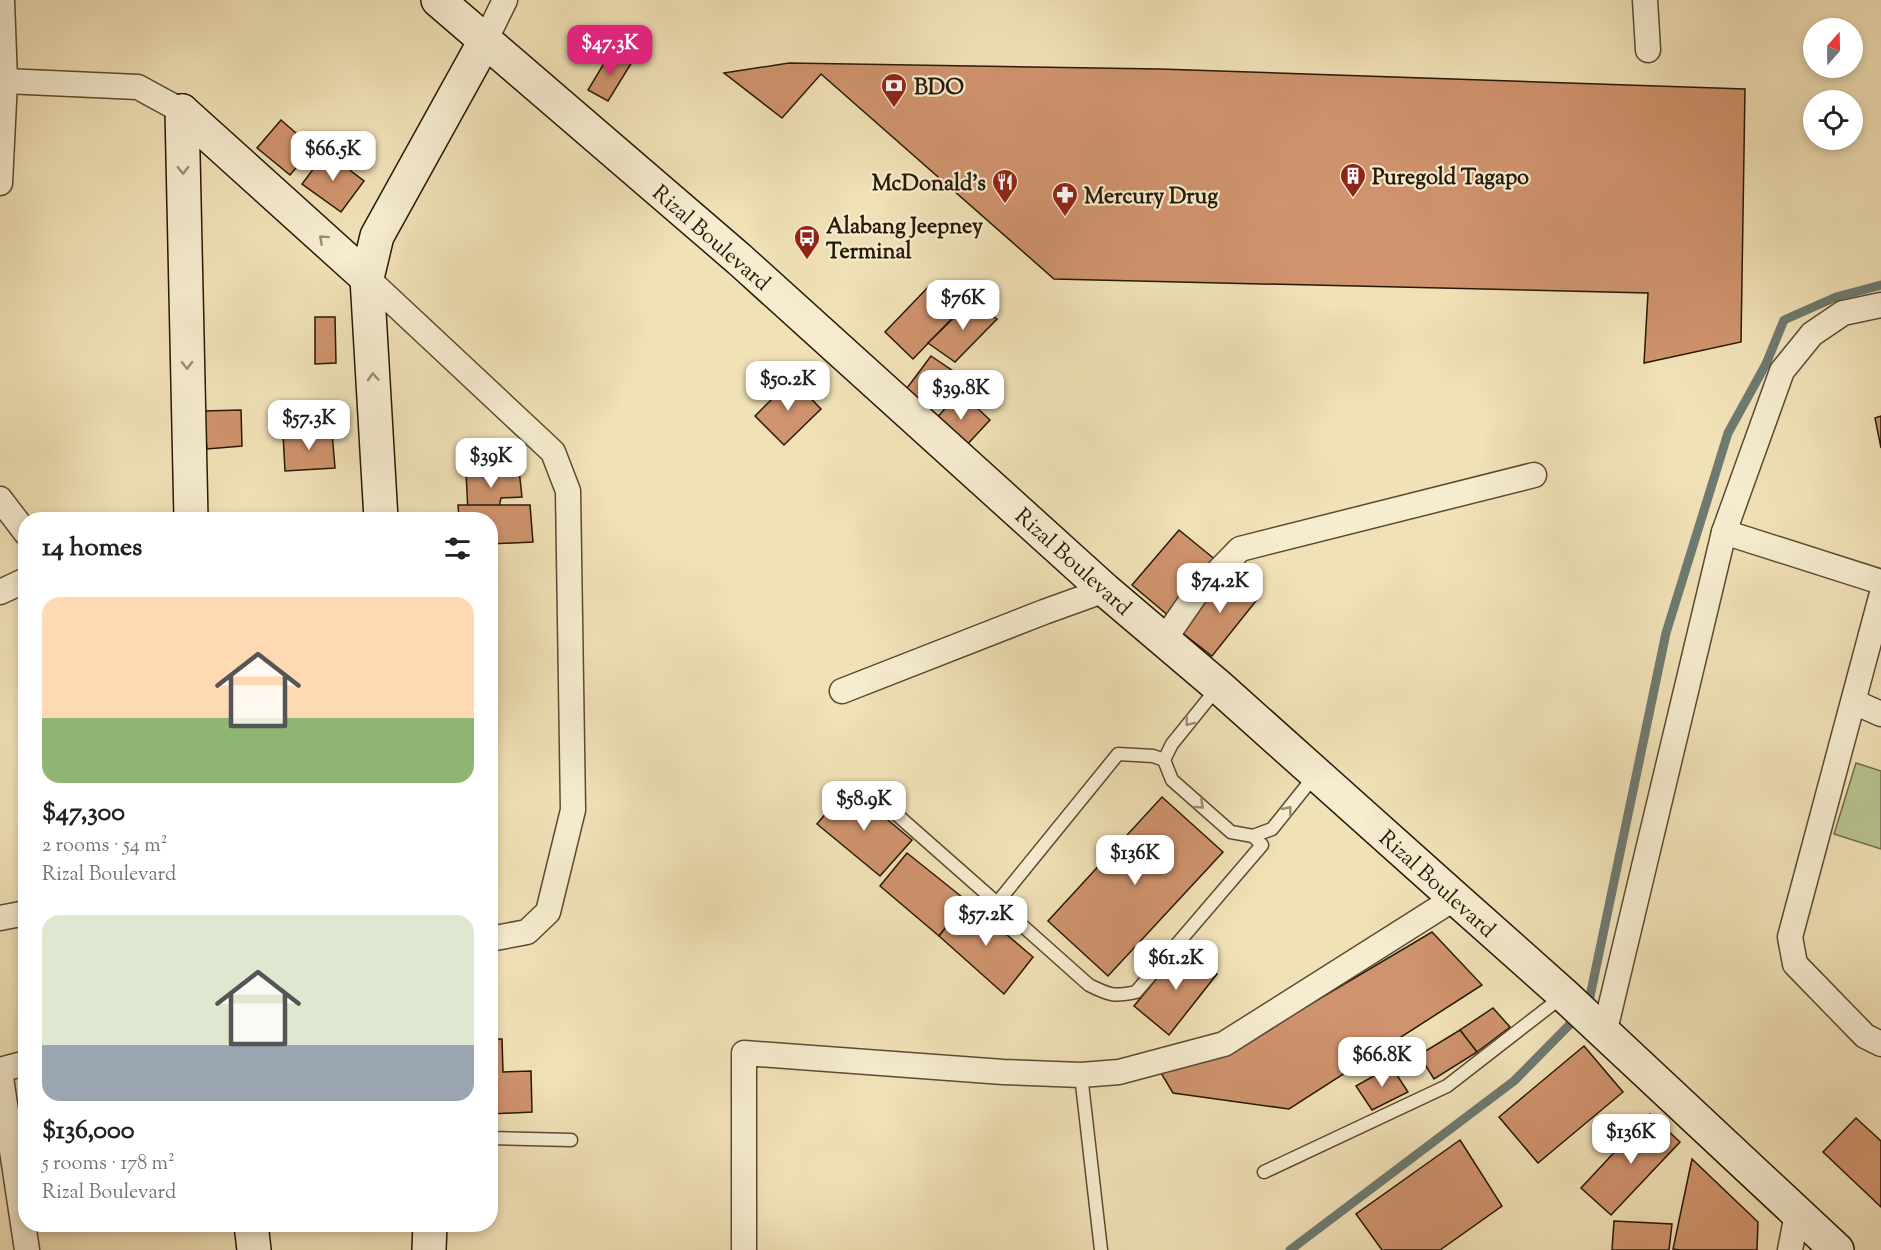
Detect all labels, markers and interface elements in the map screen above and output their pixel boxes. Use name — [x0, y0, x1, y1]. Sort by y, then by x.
north arrow — [1803, 18, 1863, 78]
map controls — [1803, 18, 1863, 150]
pin: $47.3K — [561, 25, 659, 76]
text: $47.3K — [581, 30, 639, 59]
bank icon: BDO — [879, 71, 909, 109]
place label: BDO — [914, 73, 964, 105]
button: locate — [1803, 90, 1863, 150]
pin: $66.5K — [284, 131, 382, 182]
text: $66.5K — [305, 136, 361, 165]
building icon: Puregold Tagapo — [1338, 161, 1368, 199]
place label: Puregold Tagapo — [1372, 163, 1529, 195]
one-way arrow — [177, 165, 190, 174]
restaurant icon: McDonald's — [990, 167, 1020, 205]
place label: McDonald's — [872, 169, 986, 201]
street label: Rizal Boulevard — [644, 179, 776, 300]
pharmacy icon: Mercury Drug — [1050, 180, 1080, 218]
place label: Mercury Drug — [1084, 182, 1218, 214]
place label: Alabang Jeepney Terminal — [826, 212, 983, 269]
bus stop icon: Alabang Jeepney Terminal — [792, 223, 822, 261]
one-way arrow — [320, 235, 330, 246]
pin: $76K — [927, 280, 999, 331]
text: $76K — [940, 285, 986, 314]
one-way arrow — [181, 360, 194, 369]
pin: $50.2K — [739, 361, 837, 412]
text: $50.2K — [760, 366, 816, 395]
pin: $39.8K — [912, 370, 1010, 421]
one-way arrow — [366, 372, 379, 381]
text: $39.8K — [932, 375, 990, 404]
pin: $57.3K — [260, 400, 358, 451]
text: $57.3K — [282, 405, 336, 434]
pin: $39K — [455, 438, 527, 489]
text: $39K — [470, 443, 512, 472]
street label: Rizal Boulevard — [1006, 502, 1138, 625]
text: 14 homes — [42, 530, 142, 567]
icon: filters — [441, 532, 474, 565]
pin: $74.2K — [1171, 563, 1269, 614]
text: $74.2K — [1191, 568, 1249, 597]
icon: home — [204, 636, 312, 744]
one-way arrow — [1186, 715, 1197, 726]
pin: $58.9K — [815, 781, 913, 832]
text: $58.9K — [836, 786, 892, 815]
text: $47,300 — [42, 795, 125, 832]
one-way arrow — [1193, 798, 1204, 809]
one-way arrow — [1281, 806, 1292, 817]
street label: Rizal Boulevard — [1370, 824, 1502, 947]
text: 2 rooms · 54 m² — [42, 832, 167, 861]
pin: $136K — [1093, 835, 1177, 886]
text: $136K — [1110, 840, 1160, 869]
text: Rizal Boulevard — [42, 861, 176, 890]
pin: $57.2K — [937, 896, 1035, 947]
text: $57.2K — [958, 901, 1014, 930]
pin: $61.2K — [1127, 940, 1225, 991]
text: $61.2K — [1148, 945, 1204, 974]
icon: home — [204, 954, 312, 1062]
pin: $66.8K — [1333, 1037, 1431, 1088]
text: $66.8K — [1352, 1042, 1412, 1071]
text: $136,000 — [42, 1113, 134, 1150]
pin: $136K — [1589, 1114, 1673, 1165]
text: $136K — [1606, 1119, 1656, 1148]
text: 5 rooms · 178 m² — [42, 1150, 175, 1179]
text: Rizal Boulevard — [42, 1179, 176, 1208]

